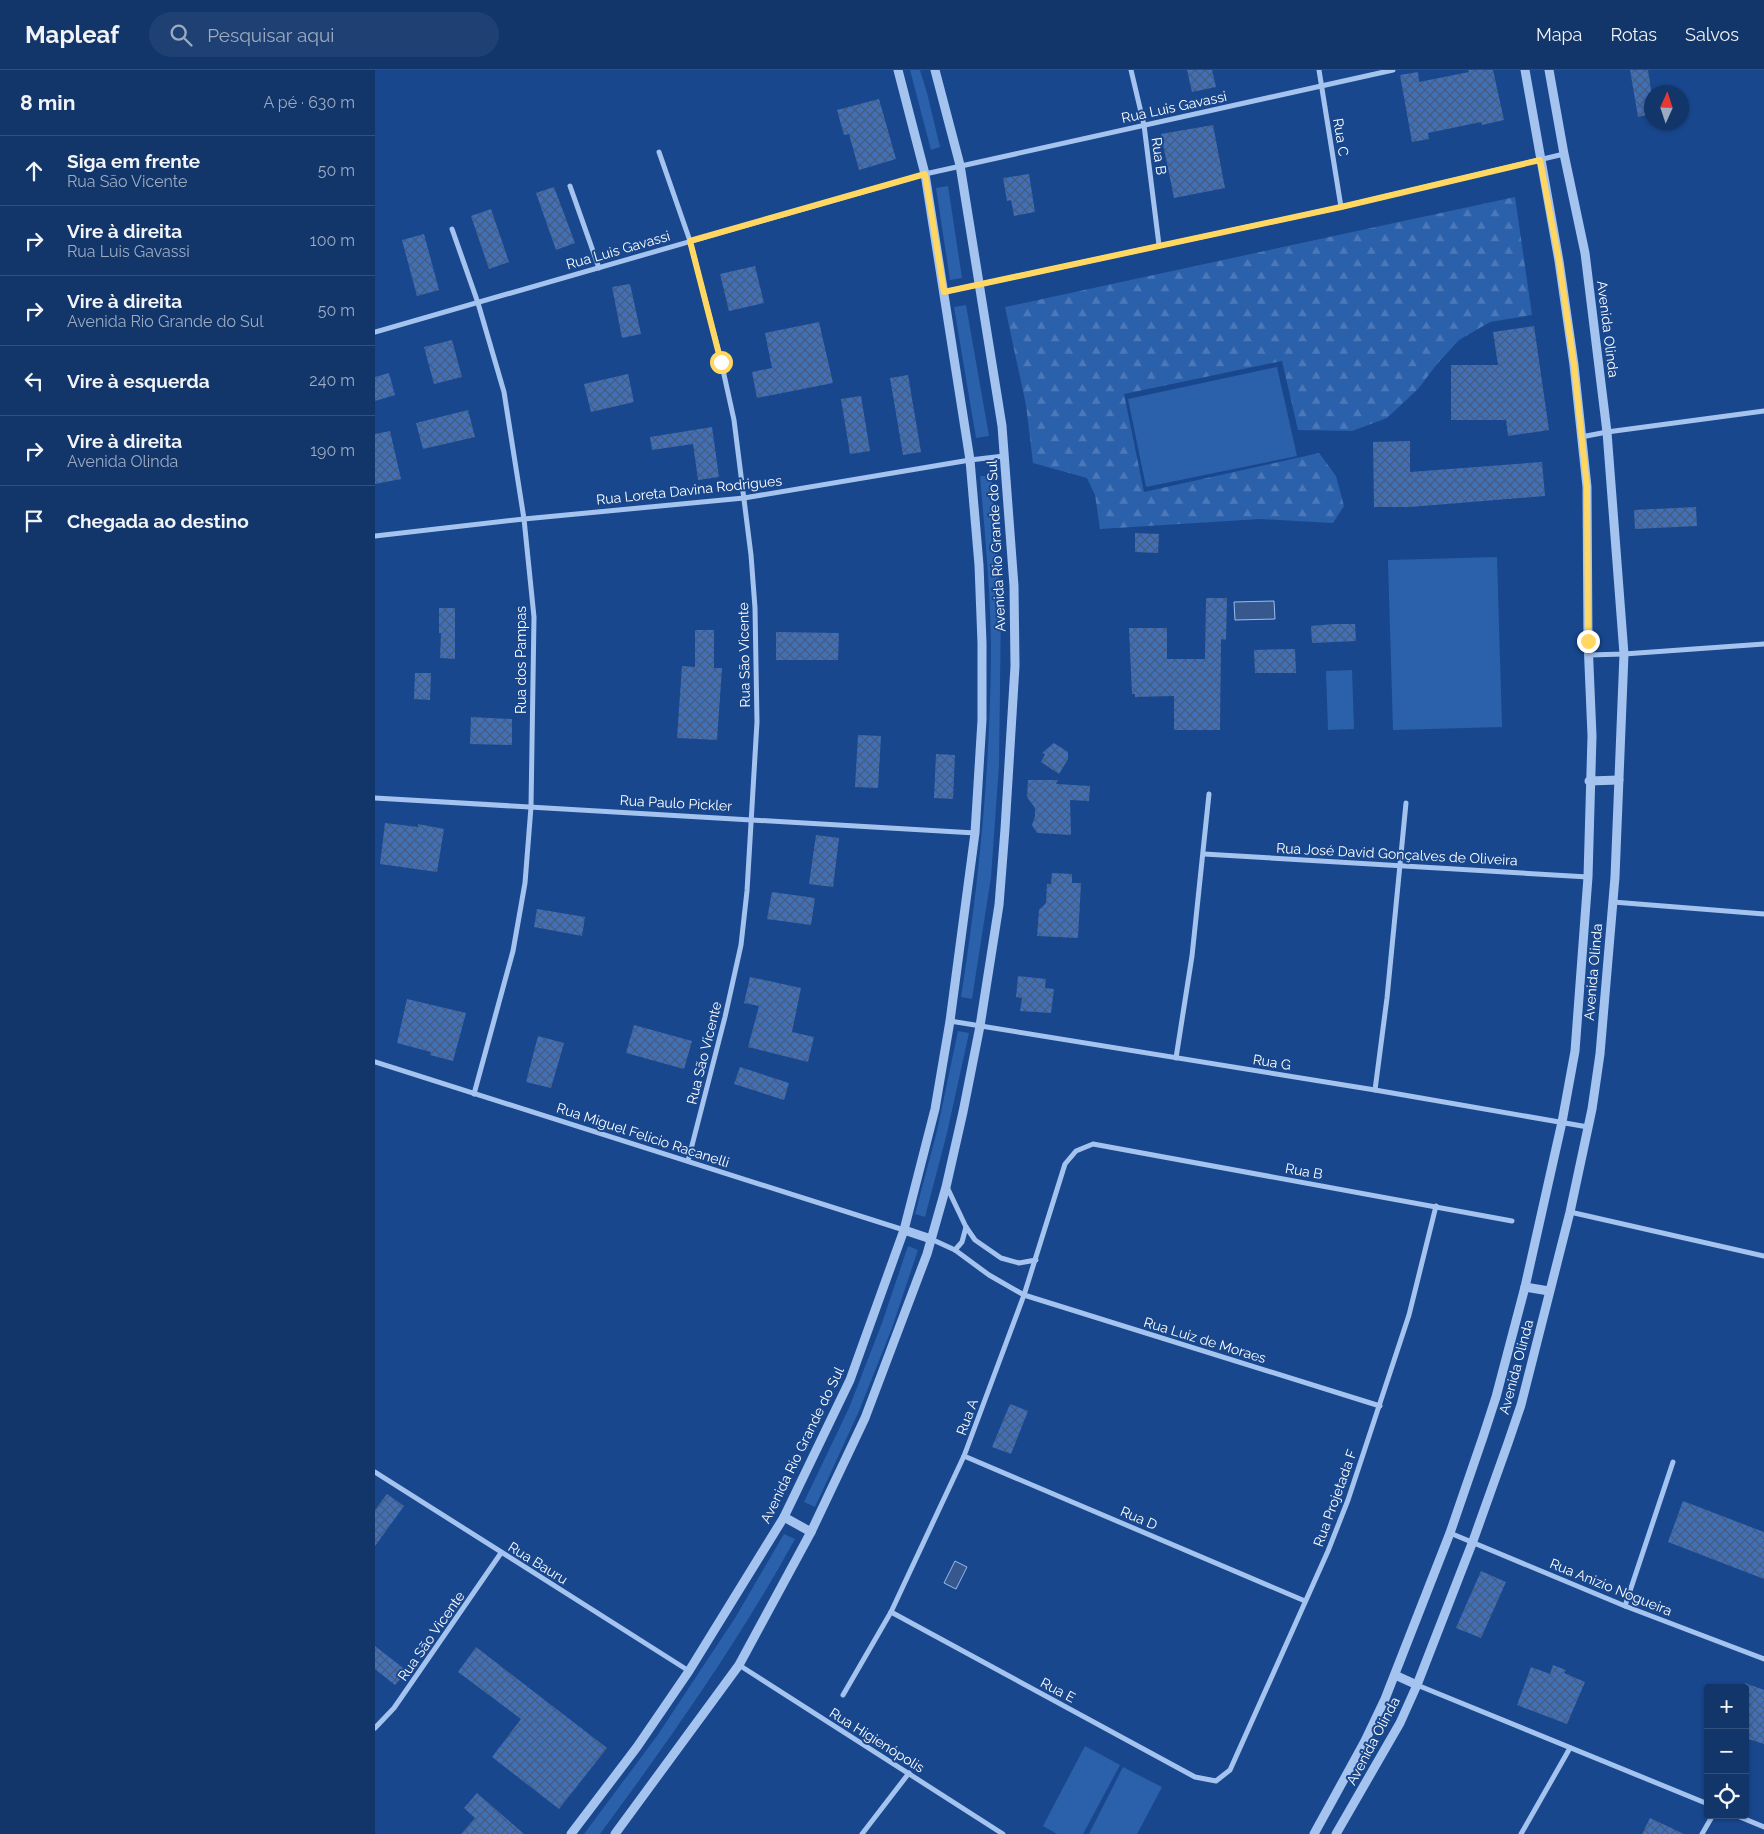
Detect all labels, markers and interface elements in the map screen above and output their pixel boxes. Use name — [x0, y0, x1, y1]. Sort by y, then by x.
search box — [149, 12, 499, 57]
text: Mapleaf — [25, 20, 119, 49]
icon: search — [167, 21, 195, 49]
text: Pesquisar aqui — [207, 24, 334, 46]
text: Mapa — [1536, 24, 1582, 45]
text: Rotas — [1610, 24, 1657, 45]
text: Salvos — [1685, 24, 1739, 45]
north arrow — [1644, 85, 1689, 130]
street label: Rua Luis Gavassi — [1120, 88, 1228, 126]
text: 8 min — [20, 90, 75, 115]
text: A pé · 630 m — [263, 93, 355, 112]
street label: Rua C — [1330, 117, 1352, 157]
street label: Rua B — [1148, 136, 1170, 176]
text: Siga em frente — [67, 150, 200, 172]
icon: ahead — [20, 157, 48, 185]
text: 50 m — [318, 161, 355, 180]
text: Rua São Vicente — [67, 172, 187, 191]
text: Vire à direita — [67, 220, 182, 242]
icon: right — [20, 227, 48, 255]
street label: Rua Luis Gavassi — [564, 228, 672, 272]
text: 100 m — [310, 231, 355, 250]
text: Rua Luis Gavassi — [67, 242, 190, 261]
street label: Avenida Olinda — [1594, 280, 1622, 378]
text: Vire à direita — [67, 290, 182, 312]
icon: right — [20, 297, 48, 325]
text: 50 m — [318, 301, 355, 320]
text: Avenida Rio Grande do Sul — [67, 312, 264, 331]
route start — [710, 351, 733, 374]
icon: left — [20, 367, 48, 395]
text: Vire à esquerda — [67, 370, 210, 392]
text: 240 m — [309, 371, 355, 390]
text: Vire à direita — [67, 430, 182, 452]
icon: right — [20, 437, 48, 465]
text: 190 m — [310, 441, 355, 460]
text: Avenida Olinda — [67, 452, 178, 471]
street label: Avenida Rio Grande do Sul — [984, 460, 1008, 632]
street label: Rua Loreta Davina Rodrigues — [595, 472, 783, 508]
icon: arrive — [20, 507, 48, 535]
text: Chegada ao destino — [67, 510, 249, 532]
street label: Rua São Vicente — [735, 602, 753, 708]
street label: Rua dos Pampas — [513, 606, 529, 714]
route end — [1577, 630, 1600, 653]
street label: Rua Paulo Pickler — [619, 792, 733, 814]
street label: Rua José David Gonçalves de Oliveira — [1276, 840, 1518, 868]
street label: Avenida Olinda — [1581, 923, 1605, 1021]
street label: Rua São Vicente — [683, 1000, 725, 1106]
street label: Rua G — [1252, 1051, 1292, 1073]
street label: Rua Miguel Felicio Racanelli — [555, 1099, 731, 1171]
street label: Rua B — [1284, 1160, 1324, 1182]
street label: Rua Luiz de Moraes — [1142, 1314, 1268, 1366]
street label: Avenida Olinda — [1496, 1318, 1536, 1416]
street label: Avenida Rio Grande do Sul — [757, 1364, 847, 1526]
street label: Rua A — [953, 1396, 981, 1437]
street label: Rua Projetada F — [1310, 1447, 1360, 1549]
street label: Rua D — [1118, 1503, 1160, 1533]
street label: Rua Bauru — [505, 1538, 571, 1588]
street label: Rua Anizio Nogueira — [1548, 1555, 1674, 1619]
street label: Rua São Vicente — [394, 1588, 468, 1684]
street label: Rua E — [1038, 1674, 1078, 1706]
map controls — [1704, 1684, 1749, 1819]
button: + — [1704, 1684, 1749, 1729]
street label: Avenida Olinda — [1343, 1694, 1403, 1788]
street label: Rua Higienópolis — [827, 1704, 928, 1776]
button: − — [1704, 1729, 1749, 1774]
button: locate — [1704, 1774, 1749, 1819]

